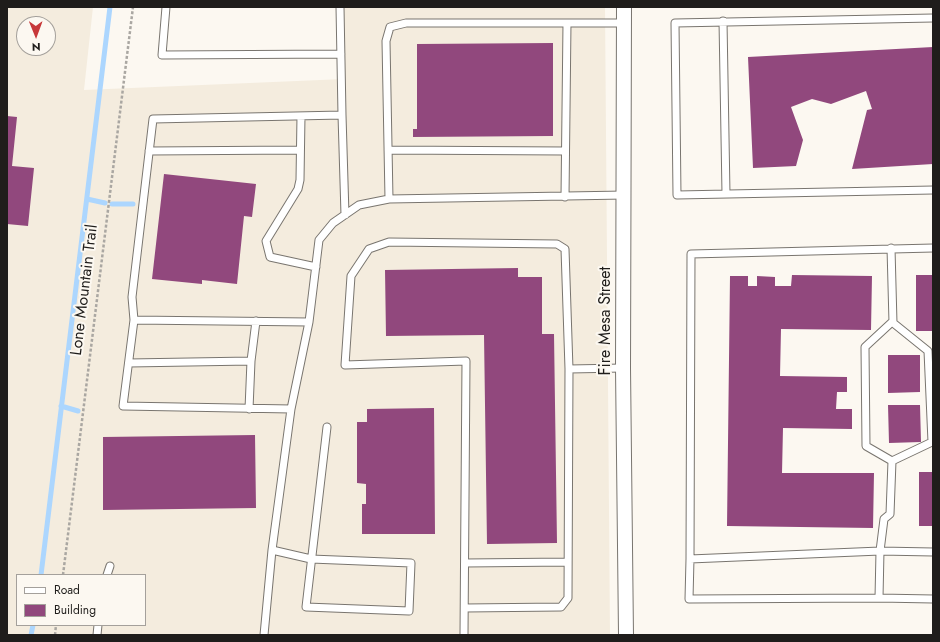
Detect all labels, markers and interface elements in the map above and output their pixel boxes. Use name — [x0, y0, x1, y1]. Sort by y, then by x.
north arrow — [16, 16, 56, 56]
text: N — [32, 39, 41, 55]
street label: Lone Mountain Trail — [67, 223, 103, 357]
street label: Fire Mesa Street — [596, 267, 616, 375]
legend — [16, 574, 146, 626]
text: Road — [54, 581, 80, 599]
text: Building — [54, 601, 96, 619]

